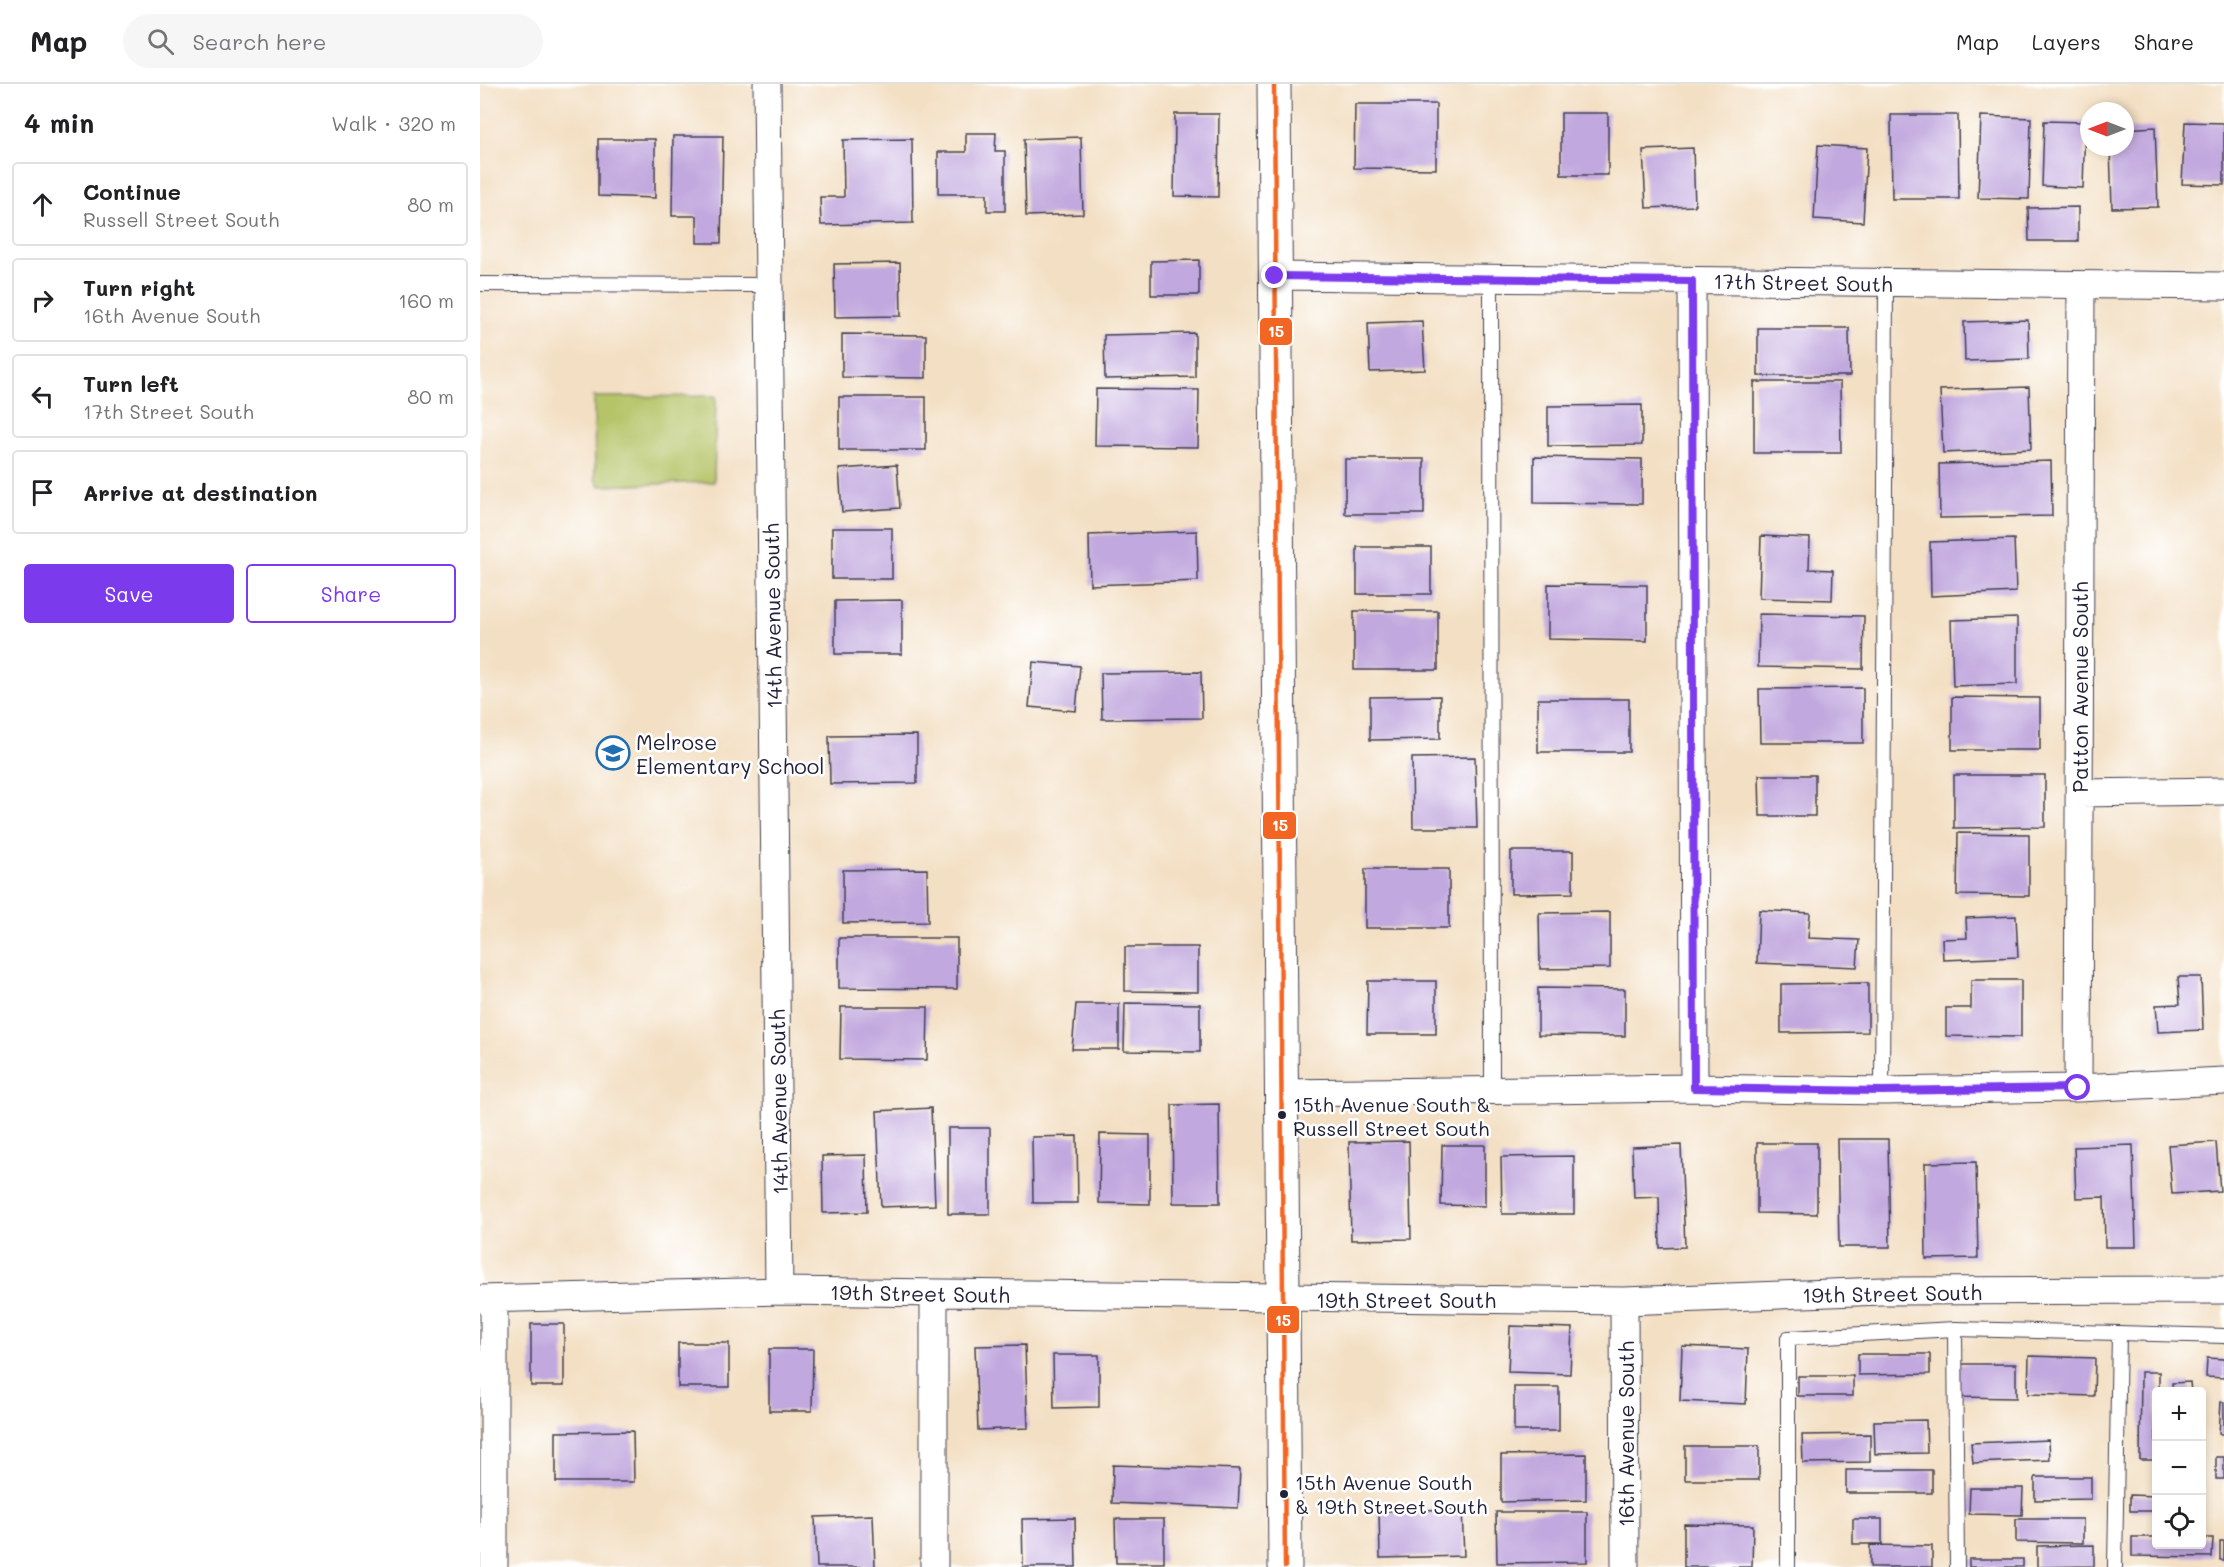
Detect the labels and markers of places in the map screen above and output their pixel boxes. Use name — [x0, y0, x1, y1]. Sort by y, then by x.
place label: Melrose Elementary School — [636, 728, 824, 779]
school or university icon: Melrose Elementary School — [595, 735, 631, 771]
place label: 15th Avenue South & Russell Street South — [1293, 1091, 1491, 1141]
marker: 15th Avenue South & Russell Street South — [1276, 1109, 1288, 1121]
place label: 15th Avenue South & 19th Street South — [1295, 1469, 1487, 1519]
marker: 15th Avenue South & 19th Street South — [1278, 1488, 1290, 1500]

